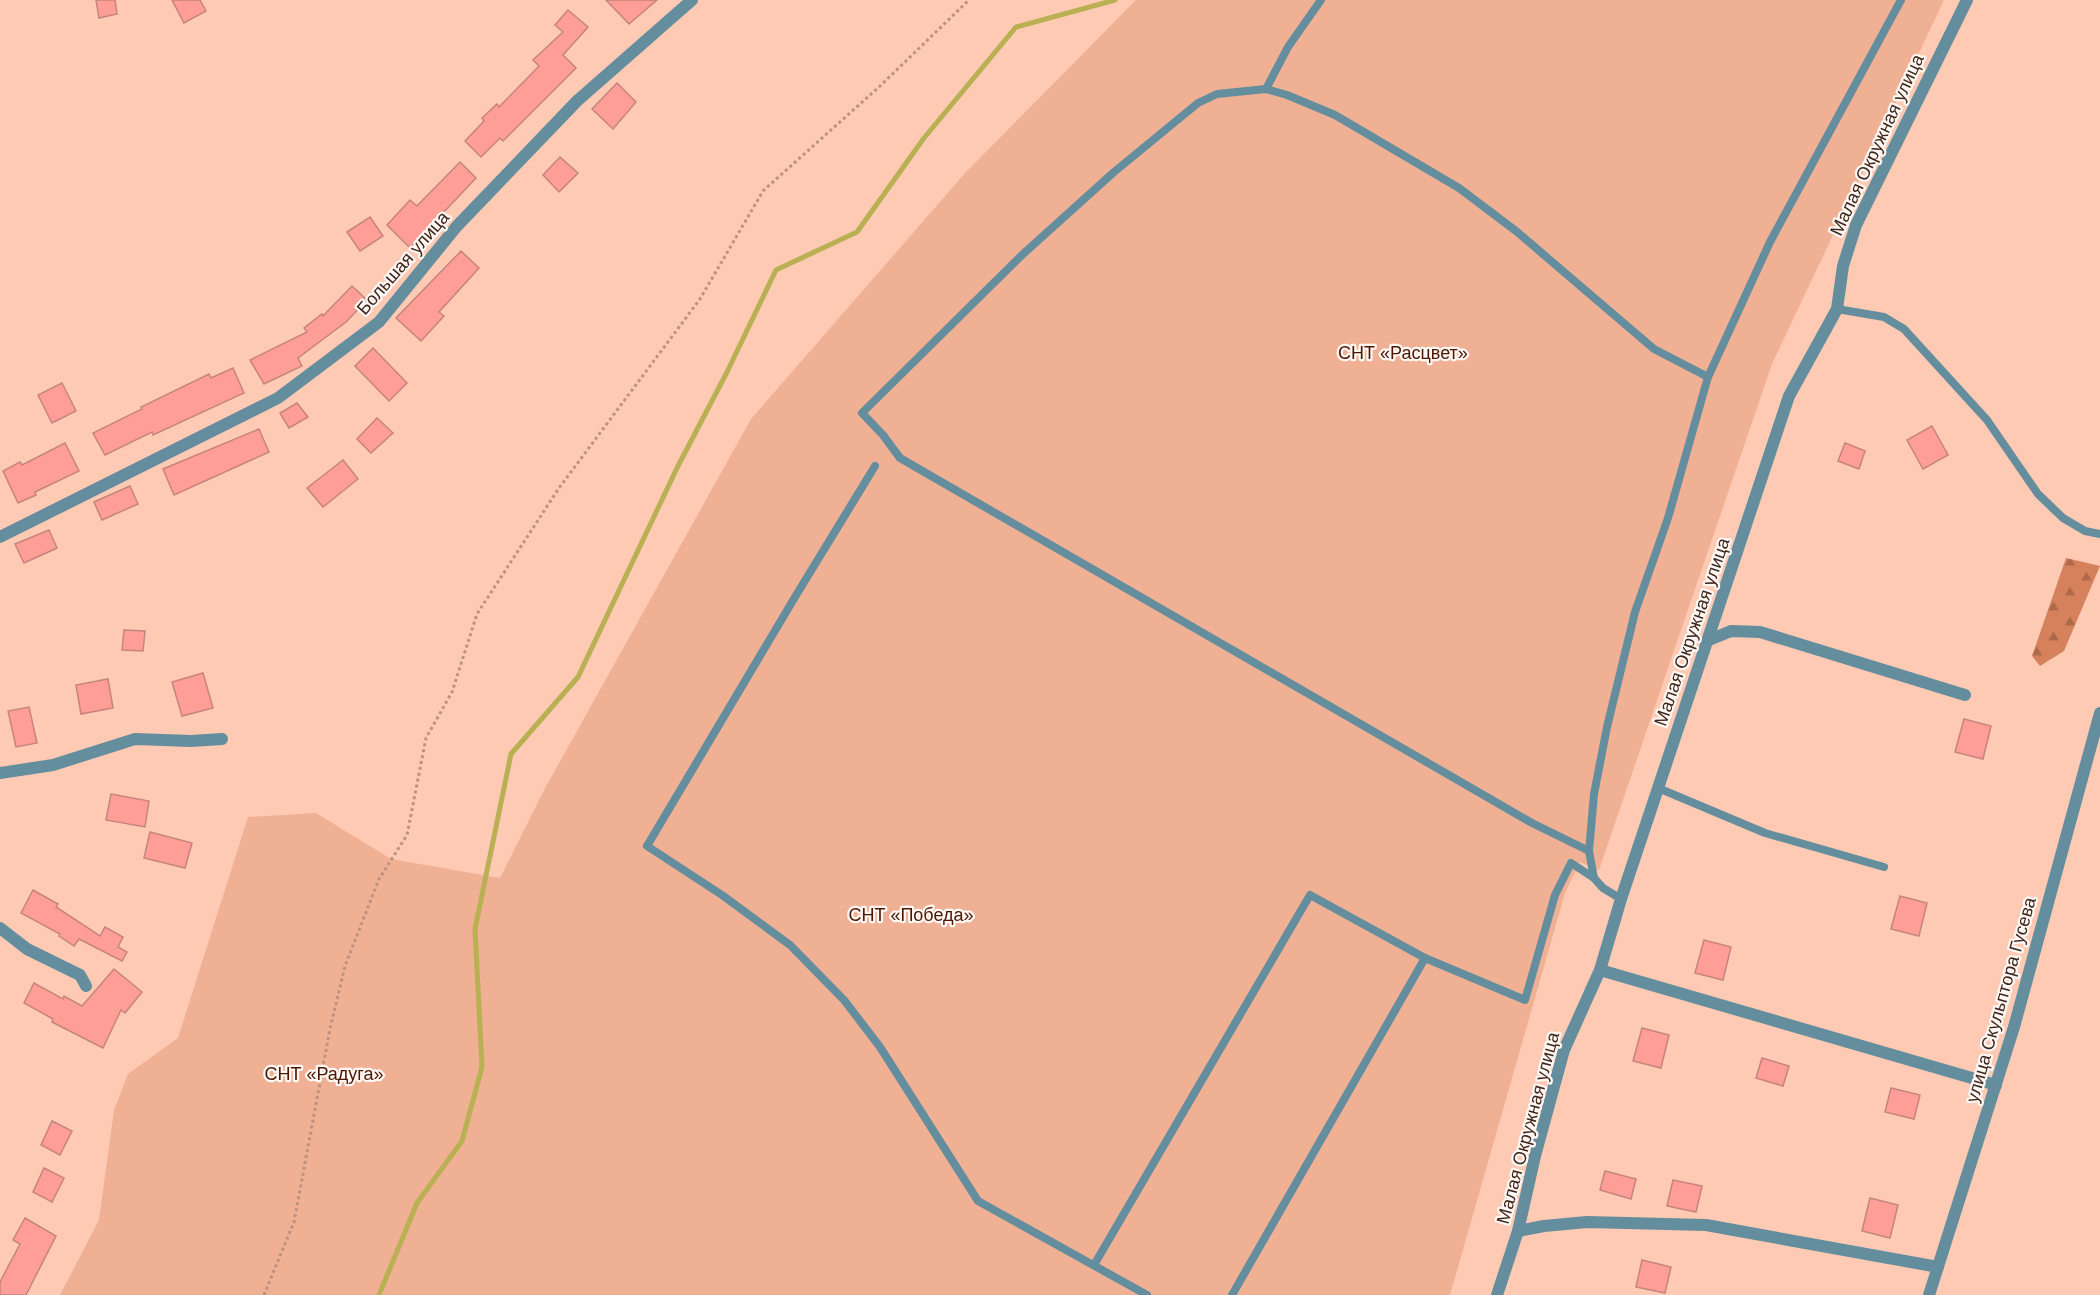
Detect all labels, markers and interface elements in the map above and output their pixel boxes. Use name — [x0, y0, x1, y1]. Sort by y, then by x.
street label: Малая Окружная улица — [1826, 50, 1928, 239]
street label: Большая улица — [353, 207, 454, 319]
park label: СНТ «Расцвет» — [1338, 343, 1468, 363]
street label: Малая Окружная улица — [1650, 534, 1734, 729]
street label: улица Скульптора Гусева — [1962, 894, 2040, 1105]
park label: СНТ «Победа» — [848, 905, 974, 925]
street label: Малая Окружная улица — [1493, 1029, 1563, 1226]
park label: СНТ «Радуга» — [264, 1064, 384, 1084]

